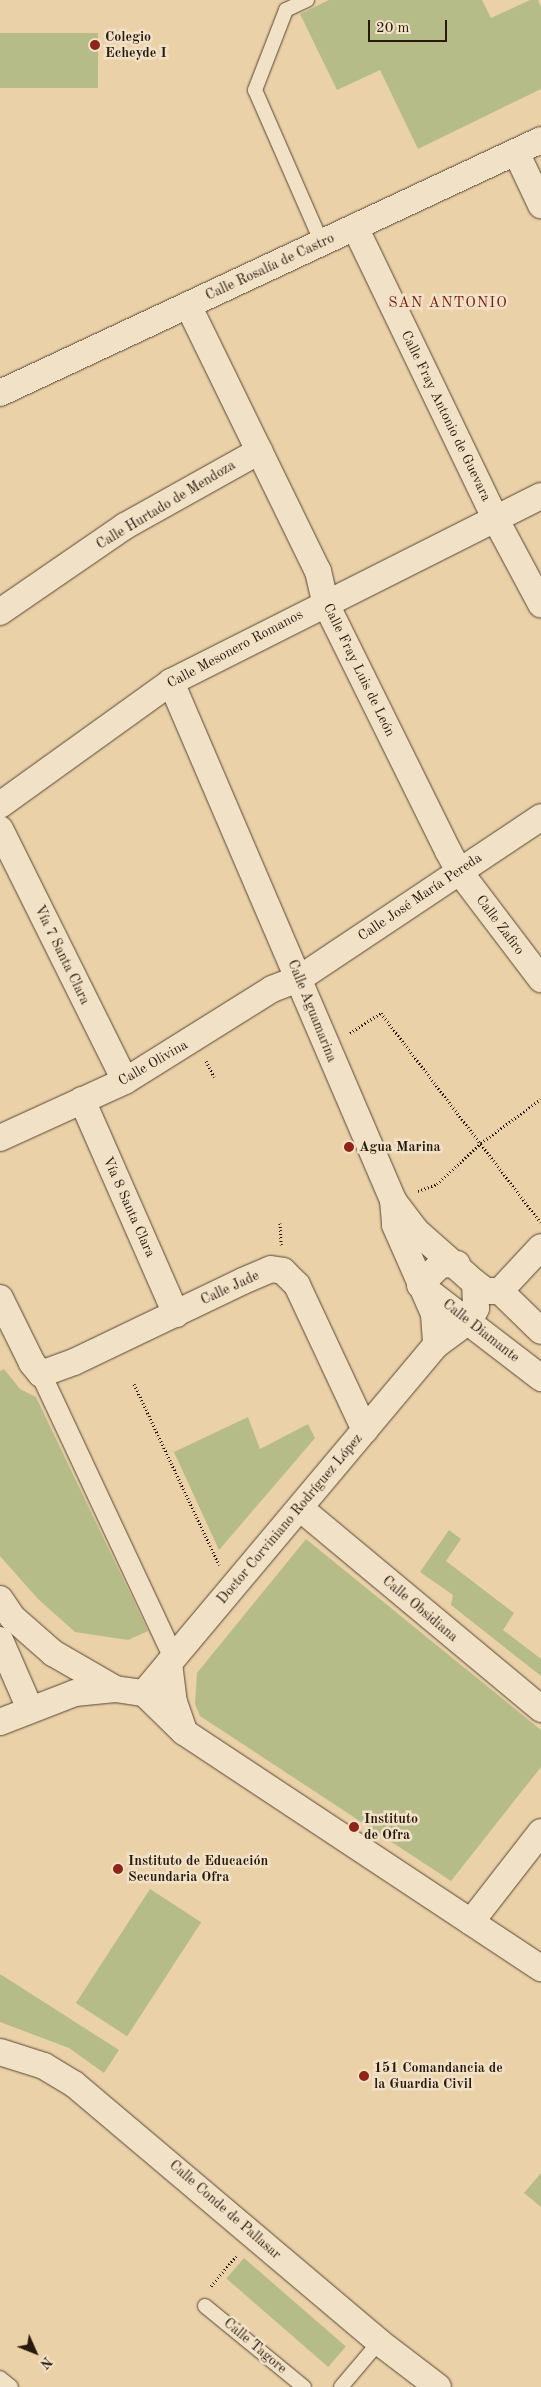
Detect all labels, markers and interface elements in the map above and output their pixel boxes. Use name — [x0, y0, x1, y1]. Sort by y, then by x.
scale bar — [371, 10, 450, 42]
text: 20 m — [376, 21, 410, 36]
place label: Colegio Echeyde I — [105, 29, 167, 62]
marker: Colegio Echeyde I — [89, 39, 101, 51]
street label: Calle Rosalía de Castro — [203, 230, 337, 304]
district label: SAN ANTONIO — [387, 295, 509, 313]
street label: Calle Fray Antonio de Guevara — [397, 328, 495, 504]
street label: Calle Hurtado de Mendoza — [93, 457, 239, 553]
street label: Calle Fray Luis de León — [319, 601, 399, 739]
street label: Calle Mesonero Romanos — [164, 606, 306, 692]
street label: Calle José María Pereda — [355, 849, 485, 945]
street label: Calle Zafiro — [472, 892, 528, 958]
street label: Vía 7 Santa Clara — [31, 903, 93, 1007]
street label: Calle Aguamarina — [284, 957, 340, 1065]
street label: Calle Olivina — [115, 1036, 191, 1090]
place label: Agua Marina — [359, 1139, 441, 1155]
marker: Agua Marina — [343, 1141, 355, 1153]
street label: Vía 8 Santa Clara — [99, 1154, 159, 1260]
street label: Calle Jade — [198, 1267, 262, 1309]
street label: Calle Diamante — [439, 1296, 523, 1366]
street label: Doctor Corviniano Rodríguez López — [214, 1431, 366, 1607]
street label: Calle Obsidiana — [379, 1573, 461, 1645]
place label: Instituto de Ofra — [364, 1811, 418, 1844]
marker: Instituto de Ofra — [348, 1821, 360, 1833]
place label: Instituto de Educación Secundaria Ofra — [128, 1853, 268, 1885]
marker: Instituto de Educación Secundaria Ofra — [112, 1863, 124, 1875]
place label: 151 Comandancia de la Guardia Civil — [374, 2060, 503, 2092]
marker: 151 Comandancia de la Guardia Civil — [358, 2070, 370, 2082]
street label: Calle Conde de Pallasar — [166, 2157, 284, 2263]
street label: Calle Tagore — [220, 2315, 290, 2377]
north arrow — [10, 2327, 60, 2377]
text: N — [37, 2354, 55, 2371]

